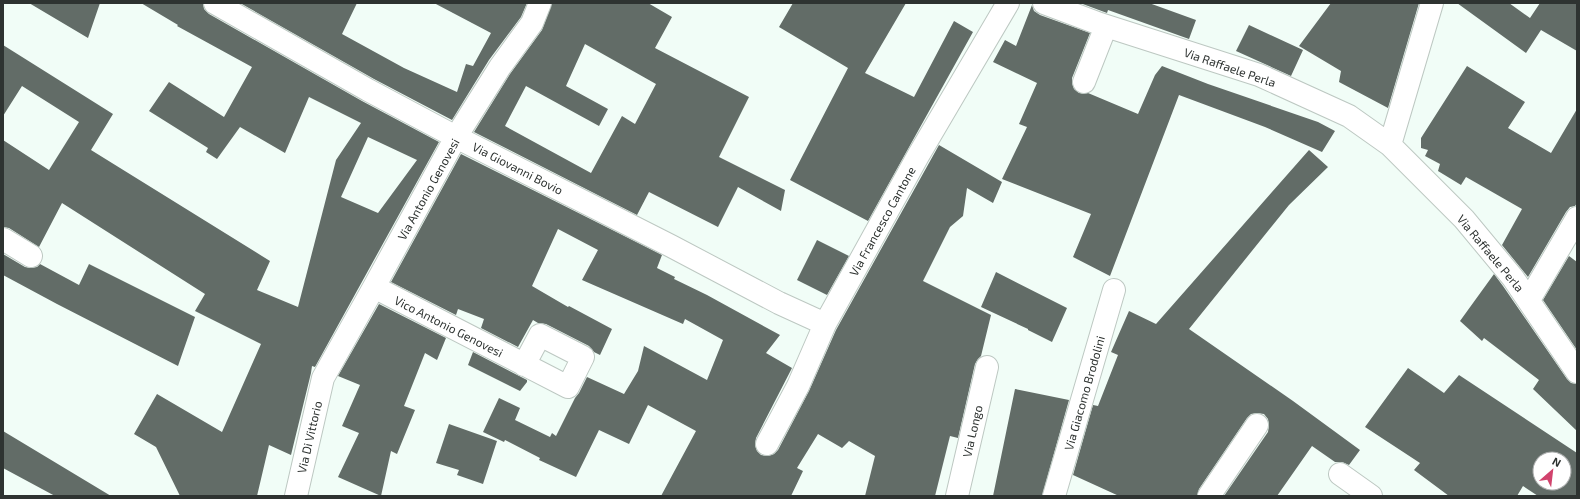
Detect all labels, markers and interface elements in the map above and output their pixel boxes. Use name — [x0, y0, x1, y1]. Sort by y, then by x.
street label: Via Raffaele Perla — [1182, 45, 1278, 89]
street label: Via Antonio Genovesi — [394, 136, 462, 242]
street label: Via Giovanni Bovio — [470, 139, 566, 197]
street label: Via Francesco Cantone — [846, 164, 918, 278]
street label: Via Raffaele Perla — [1455, 212, 1527, 294]
street label: Vico Antonio Genovesi — [392, 293, 506, 359]
street label: Via Giacomo Brodolini — [1061, 334, 1107, 452]
street label: Via Di Vittorio — [294, 399, 324, 474]
street label: Via Longo — [959, 403, 985, 458]
north arrow — [1532, 451, 1572, 491]
text: N — [1550, 454, 1564, 469]

